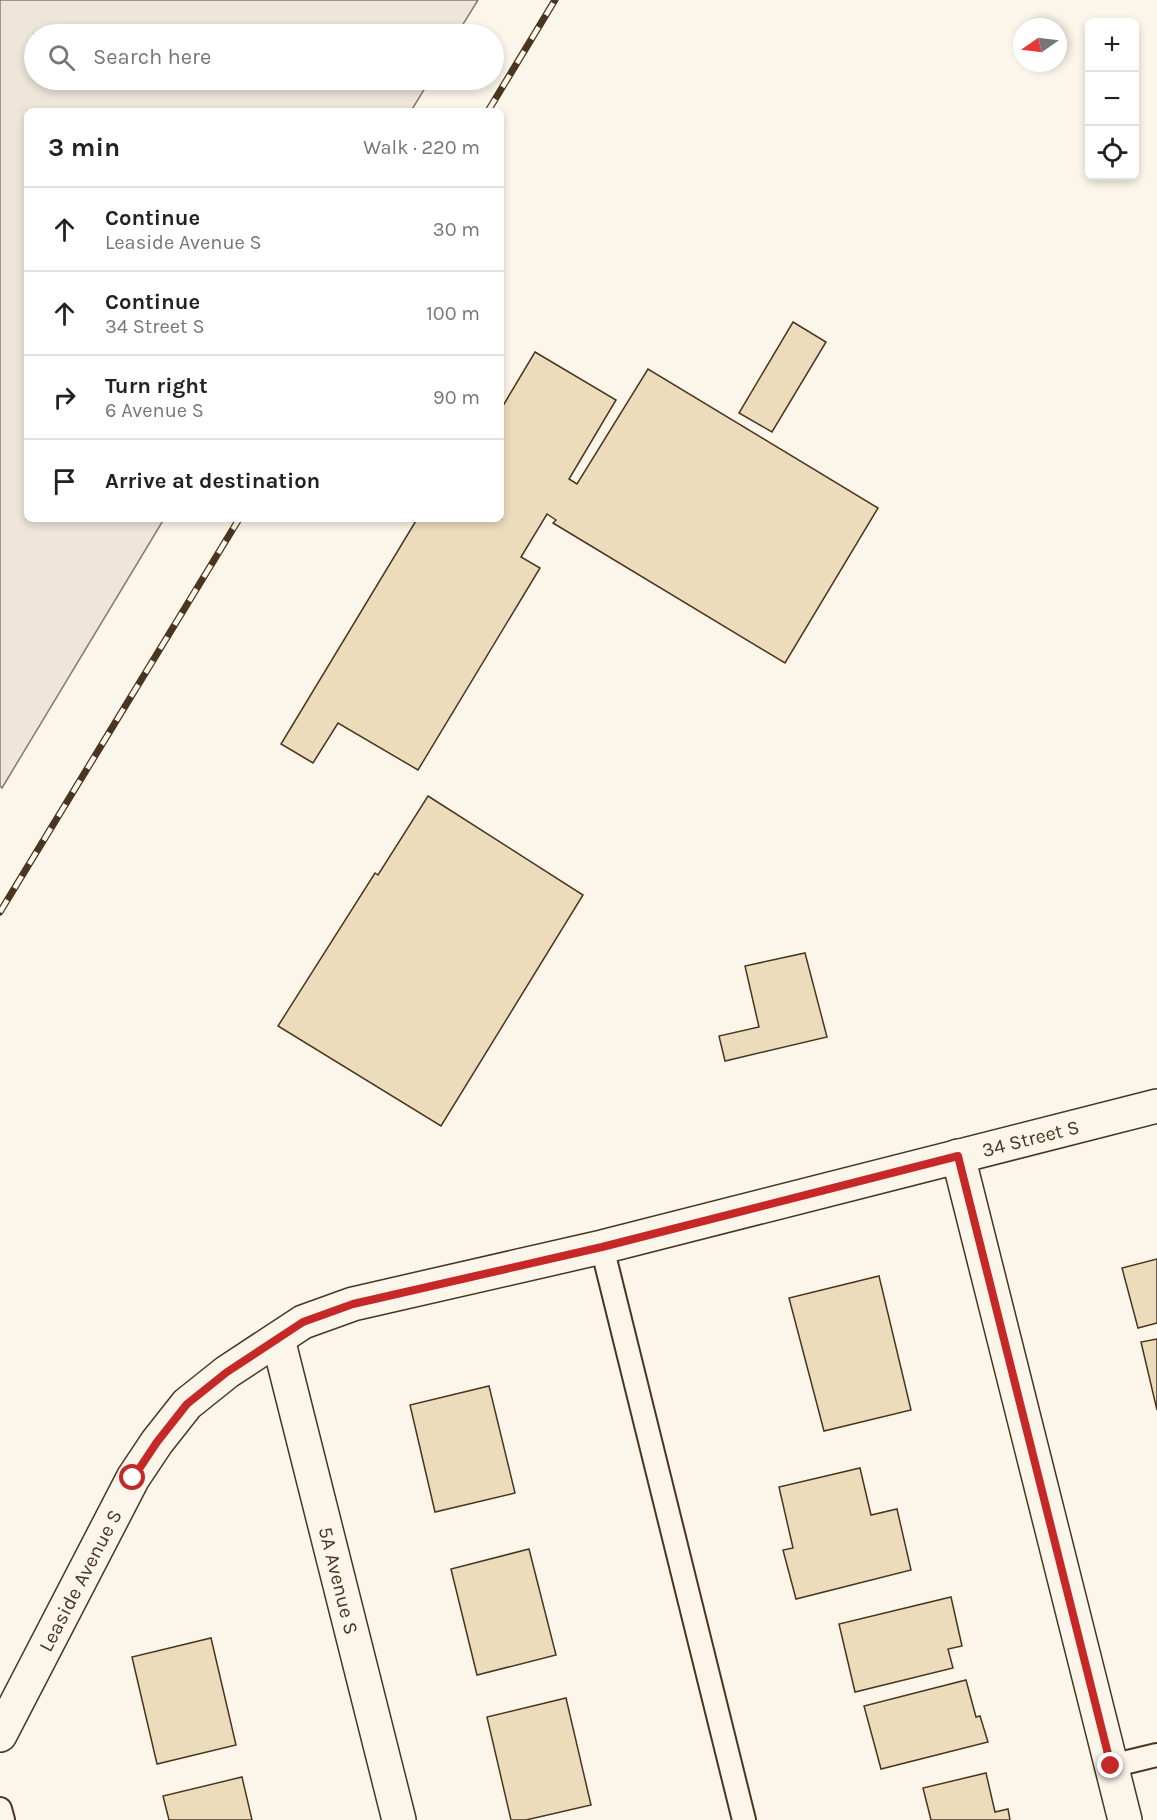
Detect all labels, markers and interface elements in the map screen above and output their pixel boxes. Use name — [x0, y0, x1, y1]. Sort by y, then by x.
north arrow — [1013, 18, 1067, 72]
map controls — [1085, 18, 1139, 180]
button: + — [1085, 18, 1139, 72]
search box — [24, 24, 504, 90]
icon: search — [45, 41, 78, 74]
text: Search here — [93, 44, 211, 70]
button: − — [1085, 72, 1139, 126]
button: locate — [1085, 126, 1139, 180]
text: 3 min — [48, 132, 120, 163]
text: Walk · 220 m — [363, 136, 480, 159]
text: Continue — [105, 205, 200, 231]
icon: ahead — [48, 213, 81, 246]
text: 30 m — [433, 218, 480, 241]
text: Leaside Avenue S — [105, 231, 262, 254]
text: Continue — [105, 289, 200, 315]
icon: ahead — [48, 297, 81, 330]
text: 100 m — [426, 302, 480, 325]
text: 34 Street S — [105, 315, 204, 338]
text: Turn right — [105, 373, 208, 399]
icon: right — [48, 381, 81, 414]
text: 90 m — [433, 386, 480, 409]
text: 6 Avenue S — [105, 399, 204, 422]
icon: arrive — [48, 465, 81, 498]
text: Arrive at destination — [105, 468, 320, 494]
street label: 34 Street S — [980, 1115, 1082, 1162]
route start — [119, 1464, 145, 1490]
street label: Leaside Avenue S — [34, 1506, 127, 1656]
street label: 5A Avenue S — [314, 1524, 363, 1637]
route end — [1097, 1752, 1123, 1778]

